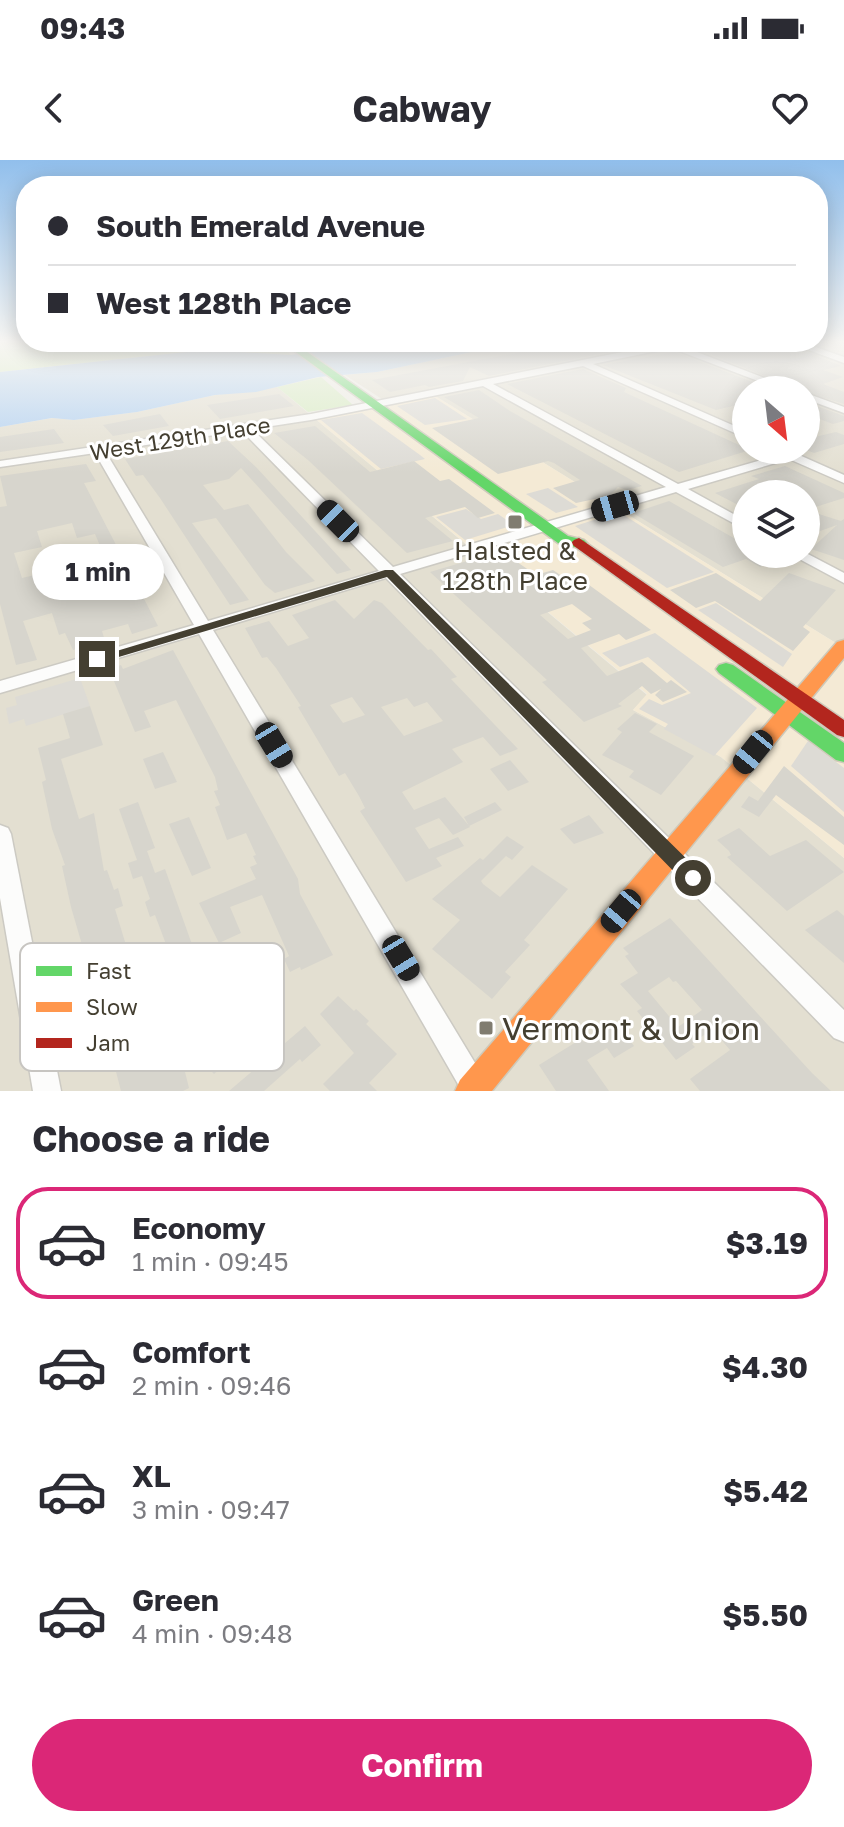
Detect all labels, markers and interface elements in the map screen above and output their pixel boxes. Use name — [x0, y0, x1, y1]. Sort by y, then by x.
text: 09:43 — [40, 10, 125, 46]
icon: back — [32, 86, 76, 130]
icon: heart — [768, 86, 812, 130]
text: Cabway — [352, 87, 492, 130]
text: South Emerald Avenue — [96, 208, 425, 244]
text: West 128th Place — [96, 285, 351, 321]
north arrow — [732, 376, 820, 464]
map controls — [732, 376, 820, 568]
street label: West 129th Place — [88, 410, 272, 466]
button: layers — [732, 480, 820, 568]
car — [589, 488, 641, 524]
car — [313, 496, 363, 546]
marker: Halsted & 128th Place — [506, 513, 524, 531]
place label: Halsted & 128th Place — [442, 535, 588, 596]
callout: 1 min — [31, 543, 163, 599]
text: 1 min — [65, 556, 131, 587]
route end — [79, 641, 115, 677]
car — [251, 718, 297, 772]
car — [729, 726, 777, 778]
route start — [675, 860, 711, 896]
car — [596, 885, 646, 937]
car — [378, 931, 424, 985]
legend — [20, 943, 284, 1071]
text: Fast — [86, 957, 132, 984]
text: Slow — [86, 993, 138, 1020]
place label: Vermont & Union — [502, 1009, 760, 1047]
marker: Vermont & Union — [477, 1019, 495, 1037]
text: Jam — [86, 1029, 130, 1056]
text: Choose a ride — [32, 1117, 270, 1160]
icon: car — [36, 1207, 108, 1279]
text: Economy — [132, 1210, 266, 1246]
text: $3.19 — [726, 1225, 808, 1261]
text: 1 min · 09:45 — [132, 1246, 288, 1277]
icon: car — [36, 1331, 108, 1403]
text: Comfort — [132, 1334, 251, 1370]
text: $4.30 — [722, 1349, 808, 1385]
text: 2 min · 09:46 — [132, 1370, 292, 1401]
icon: car — [36, 1455, 108, 1527]
text: XL — [132, 1458, 171, 1494]
text: $5.42 — [723, 1473, 808, 1509]
text: 3 min · 09:47 — [132, 1494, 290, 1525]
icon: car — [36, 1579, 108, 1651]
text: Green — [132, 1582, 219, 1618]
text: $5.50 — [722, 1597, 808, 1633]
text: 4 min · 09:48 — [132, 1618, 293, 1649]
button: Confirm — [32, 1719, 812, 1811]

